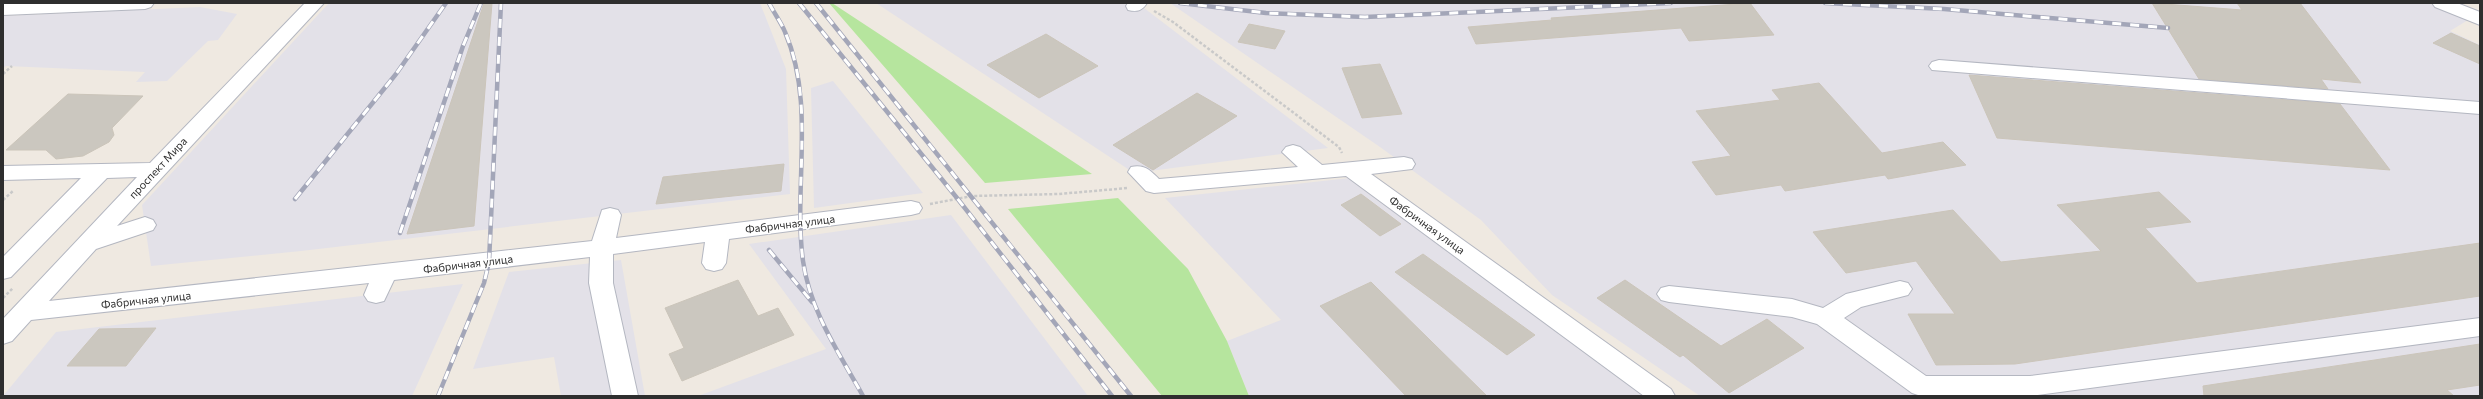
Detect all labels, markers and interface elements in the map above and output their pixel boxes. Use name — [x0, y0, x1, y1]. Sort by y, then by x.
street label: проспект Мира — [126, 134, 189, 201]
street label: Фабричная улица — [1387, 193, 1468, 256]
street label: Фабричная улица — [744, 212, 836, 235]
street label: Фабричная улица — [422, 252, 514, 275]
street label: Фабричная улица — [100, 288, 192, 311]

